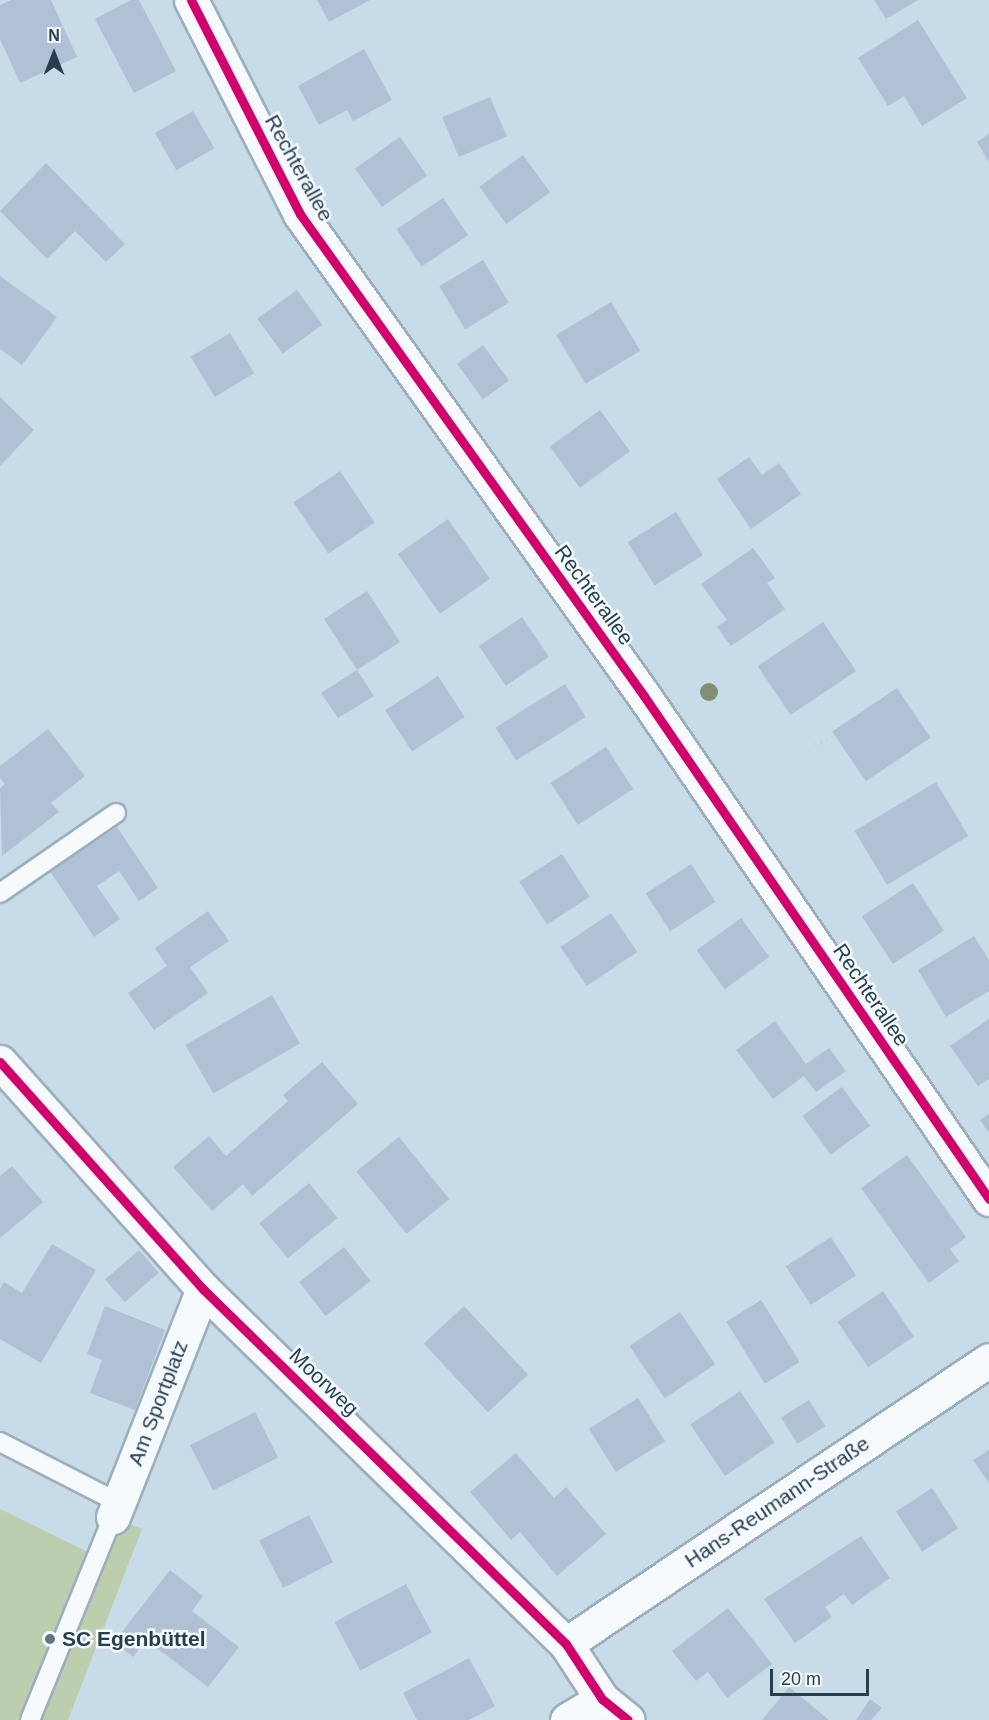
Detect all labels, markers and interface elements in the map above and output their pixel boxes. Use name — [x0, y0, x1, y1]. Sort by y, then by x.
north arrow — [24, 24, 84, 84]
text: N — [48, 27, 60, 44]
street label: Rechterallee — [259, 110, 339, 226]
street label: Rechterallee — [549, 540, 639, 650]
street label: Rechterallee — [828, 939, 914, 1051]
street label: Am Sportplatz — [123, 1337, 193, 1469]
street label: Moorweg — [284, 1343, 364, 1421]
street label: Hans-Reumann-Straße — [680, 1431, 874, 1573]
place label: SC Egenbüttel — [62, 1626, 206, 1652]
marker: SC Egenbüttel — [43, 1632, 57, 1646]
scale bar — [773, 1657, 872, 1695]
text: 20 m — [781, 1669, 821, 1689]

